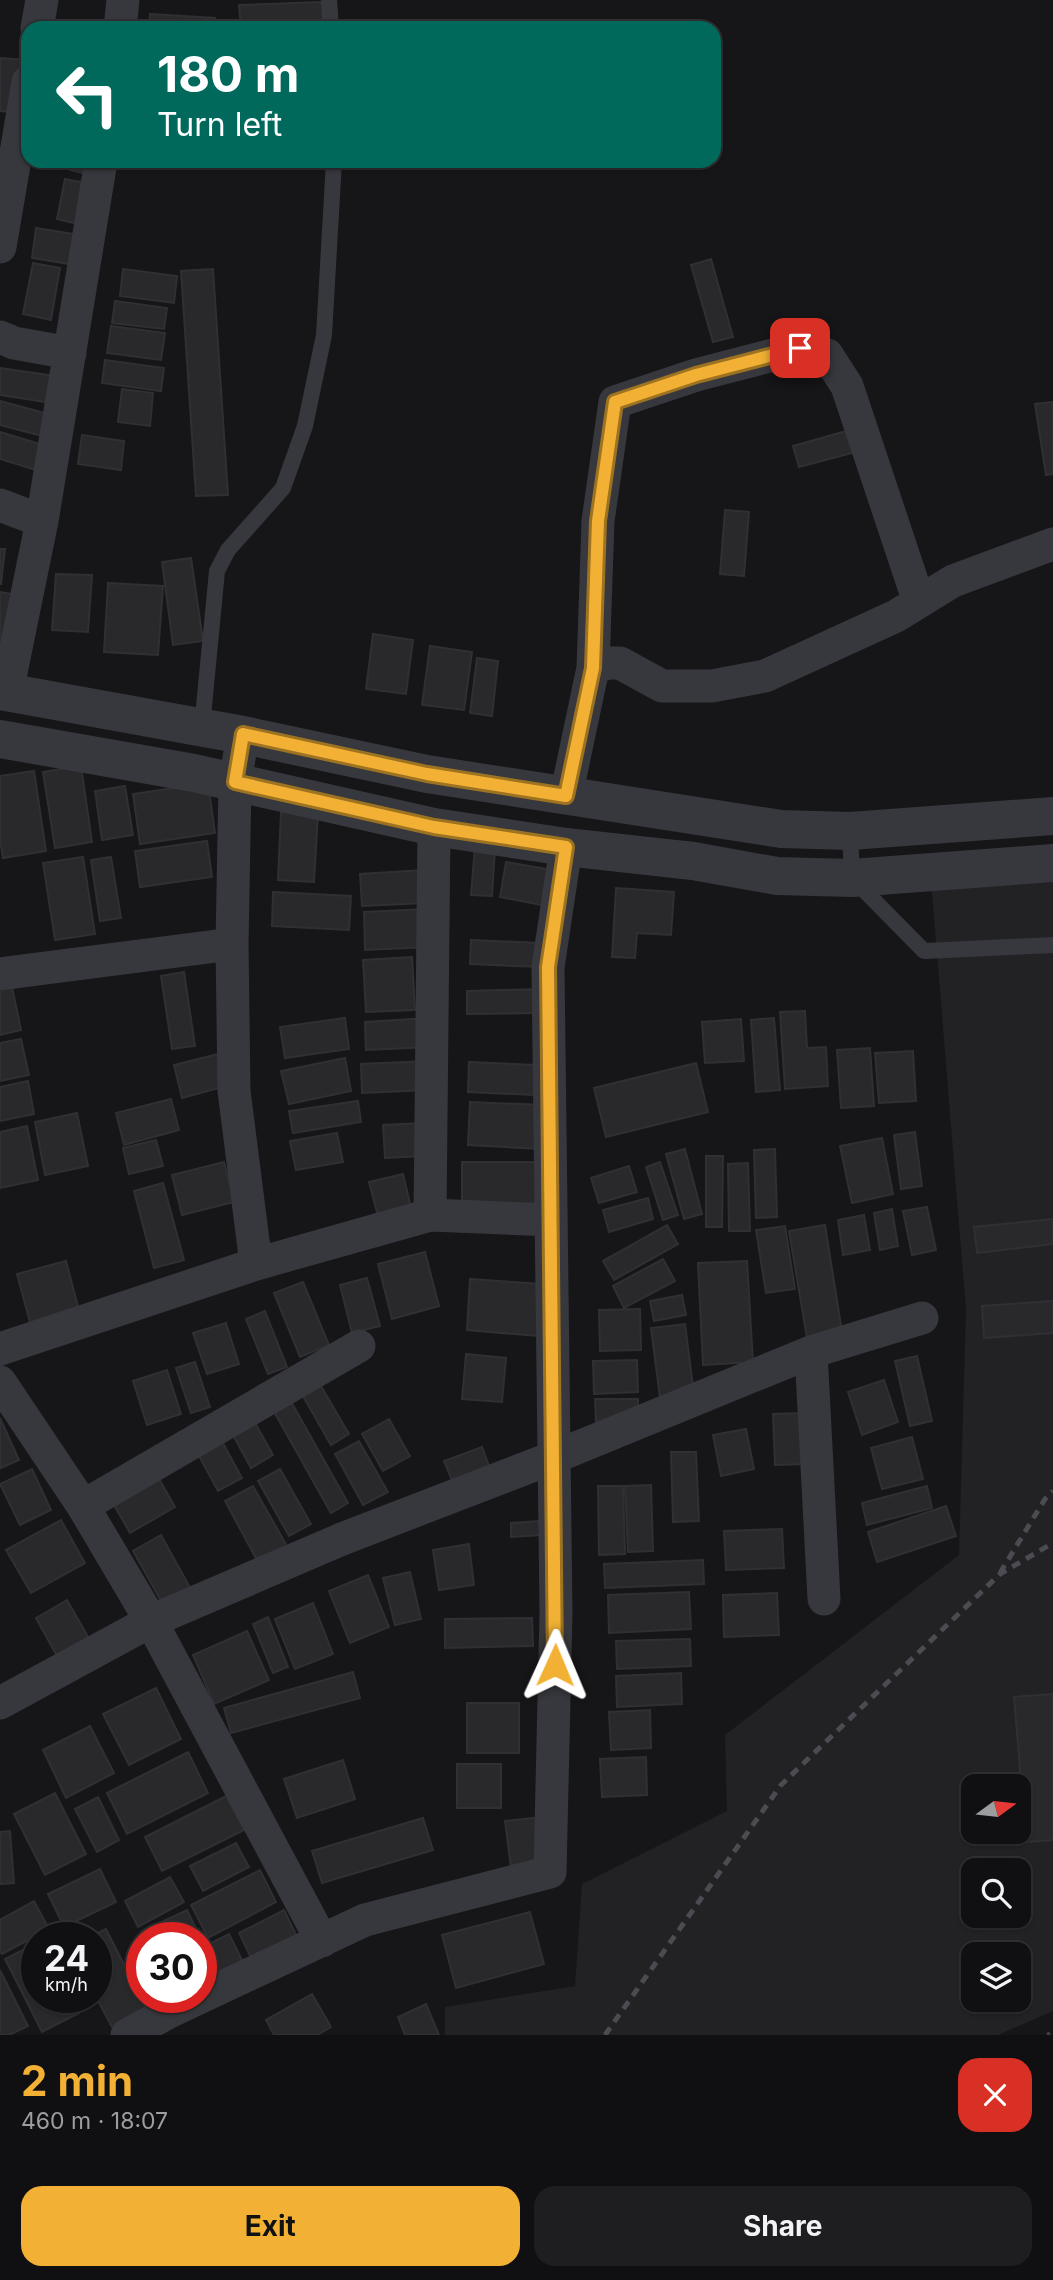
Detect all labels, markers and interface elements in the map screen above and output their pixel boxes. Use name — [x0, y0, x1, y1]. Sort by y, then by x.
text: 180 m — [157, 45, 299, 104]
icon: left — [42, 49, 133, 140]
text: Turn left — [157, 105, 282, 144]
pin — [770, 318, 830, 378]
icon: arrive — [781, 329, 819, 367]
position arrow — [518, 1628, 592, 1702]
north arrow — [961, 1774, 1031, 1844]
map controls — [961, 1774, 1031, 2012]
button: search — [961, 1858, 1031, 1928]
speed limit sign: 30 — [126, 1922, 217, 2013]
text: 24 — [44, 1937, 89, 1979]
button: layers — [961, 1942, 1031, 2012]
text: km/h — [45, 1974, 88, 1995]
text: 2 min — [21, 2055, 133, 2106]
button: close — [958, 2058, 1032, 2132]
text: 460 m · 18:07 — [21, 2107, 168, 2135]
button: Exit — [21, 2186, 520, 2266]
button: Share — [534, 2186, 1032, 2266]

